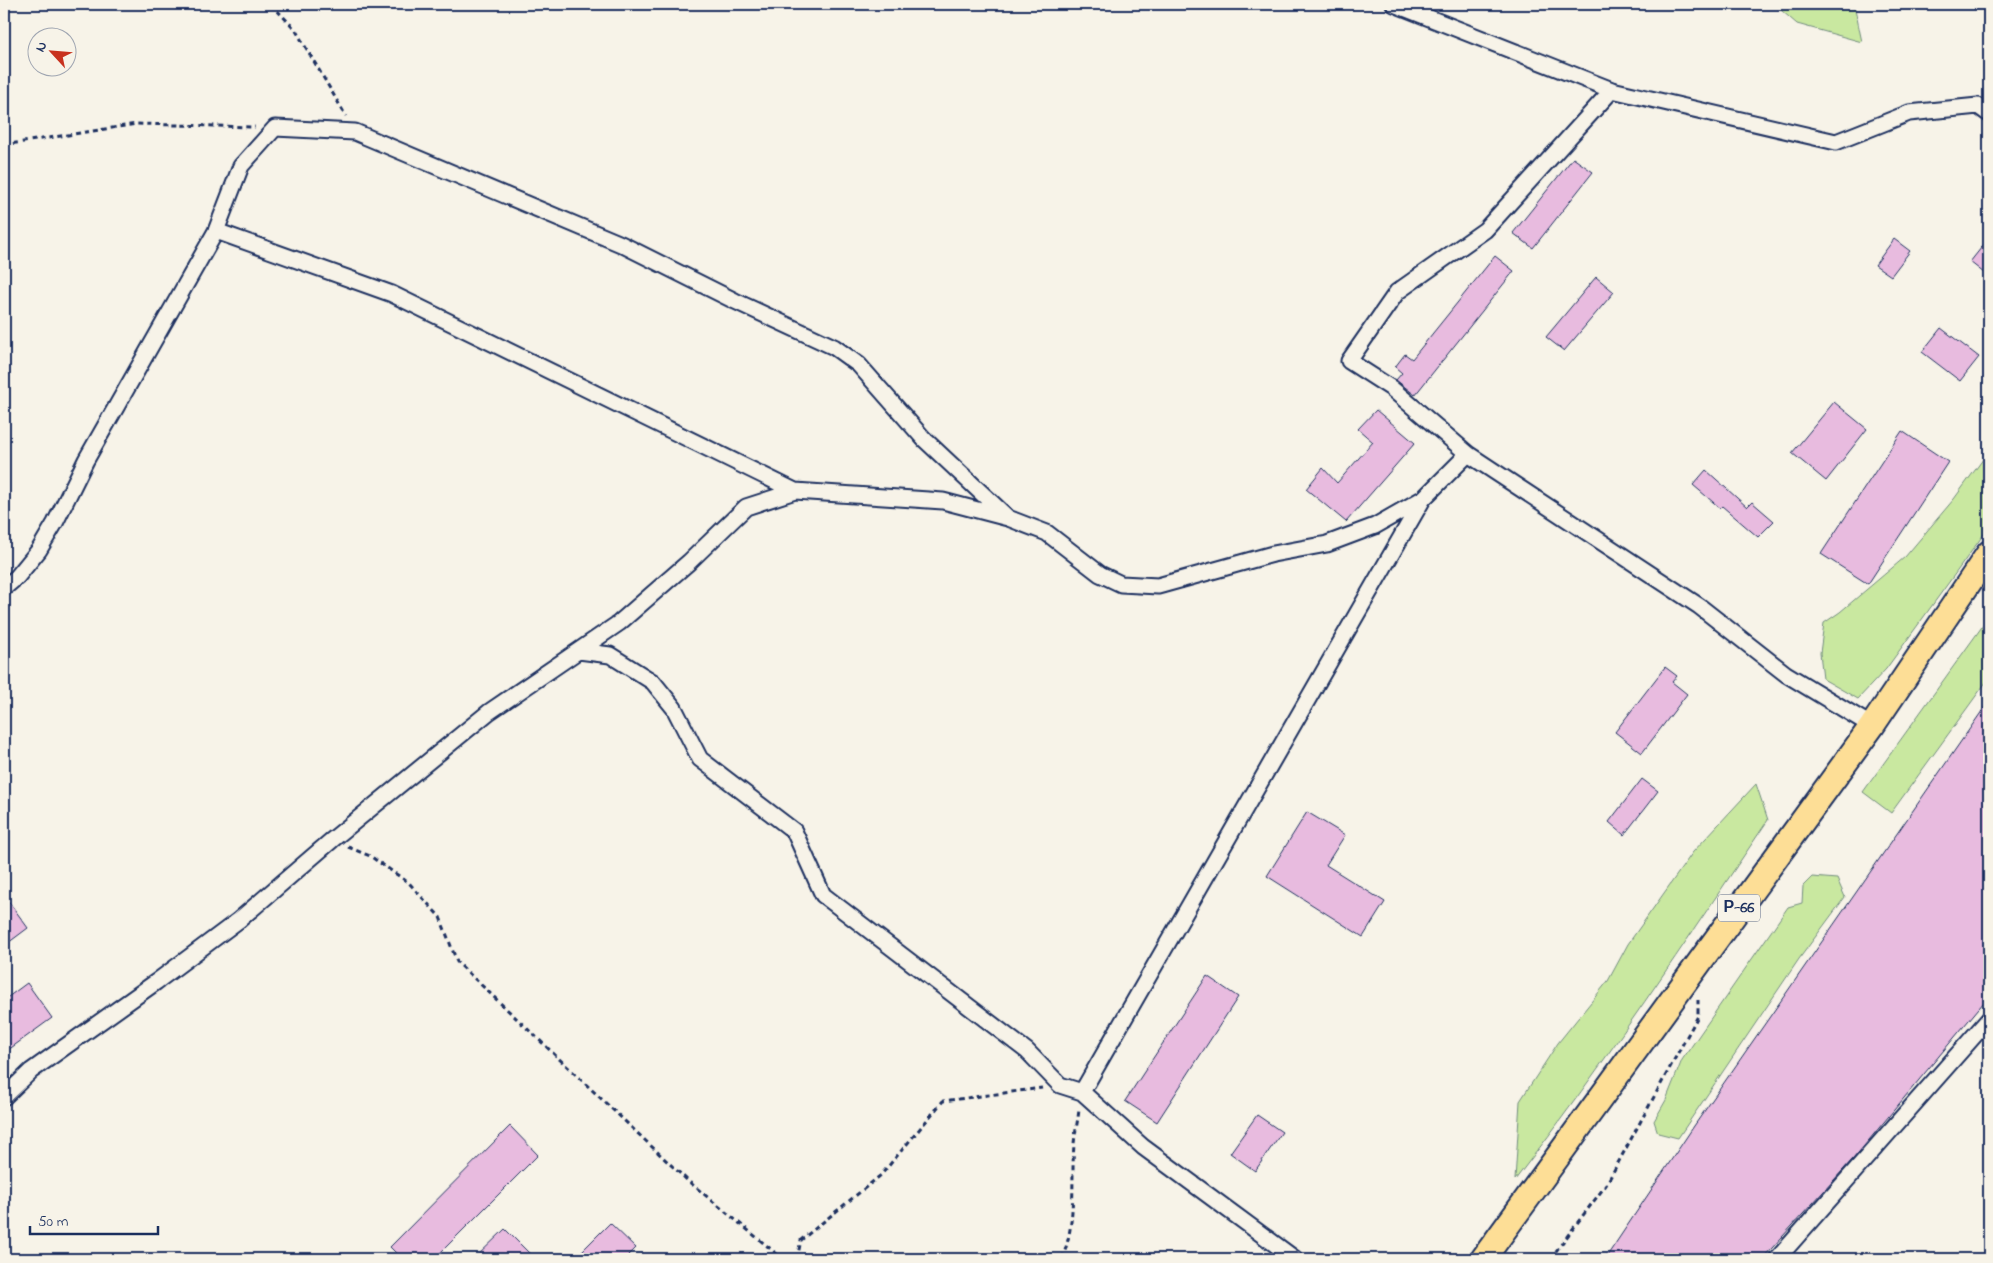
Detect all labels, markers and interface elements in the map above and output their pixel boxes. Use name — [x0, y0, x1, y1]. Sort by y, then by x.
north arrow — [28, 28, 78, 78]
text: N — [30, 38, 53, 56]
road number: Р-66 — [1718, 894, 1760, 921]
scale bar — [30, 1203, 158, 1235]
text: 50 m — [38, 1211, 69, 1233]

